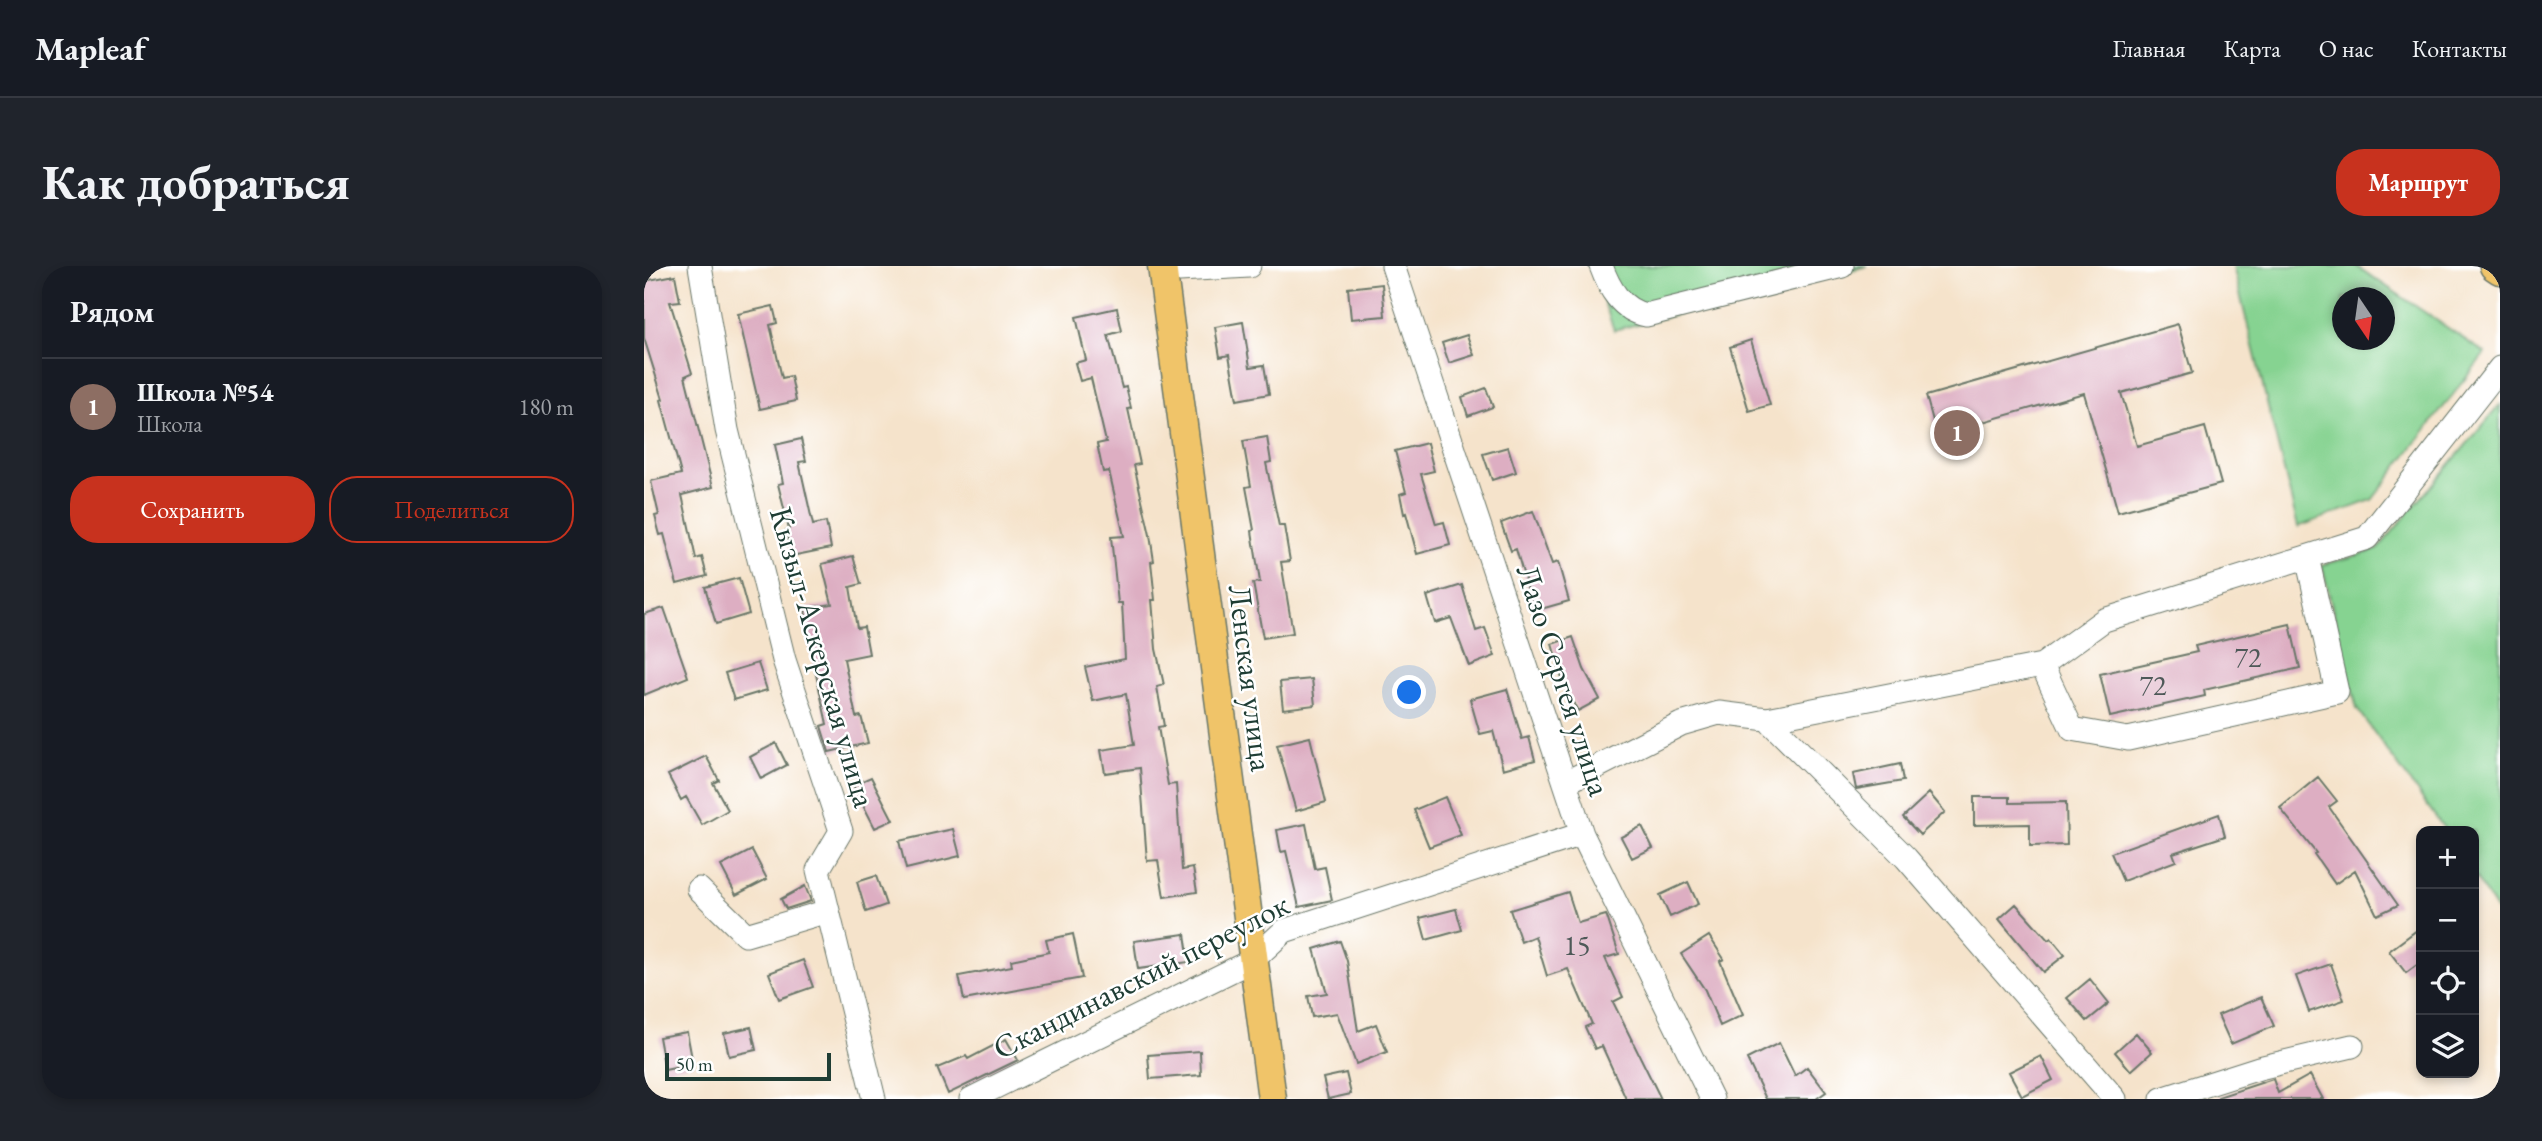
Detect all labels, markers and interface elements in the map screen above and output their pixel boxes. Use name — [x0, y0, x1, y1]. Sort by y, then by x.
text: Mapleaf — [35, 27, 146, 70]
text: Главная — [2112, 33, 2186, 64]
text: Карта — [2224, 33, 2281, 64]
text: О нас — [2319, 33, 2374, 64]
text: Контакты — [2412, 33, 2507, 64]
button: Маршрут — [2336, 149, 2500, 216]
text: Как добраться — [42, 150, 350, 214]
north arrow — [2332, 287, 2395, 350]
text: Рядом — [70, 292, 154, 331]
text: Школа №54 — [137, 375, 273, 409]
text: 1 — [87, 392, 99, 422]
text: 180 m — [518, 392, 574, 422]
pin: 1 — [1934, 407, 1980, 459]
text: Школа — [137, 409, 202, 439]
button: Сохранить — [70, 476, 315, 543]
button: Поделиться — [329, 476, 574, 543]
street label: Кызыл-Аскерская улица — [760, 502, 886, 812]
street label: Лазо Сергея улица — [1507, 559, 1621, 801]
street label: Ленская улица — [1219, 582, 1283, 774]
house number: 72 — [2235, 639, 2262, 675]
house number: 72 — [2140, 667, 2167, 703]
your location — [1392, 675, 1426, 709]
map controls — [2416, 826, 2479, 1078]
button: + — [2416, 826, 2479, 889]
street label: Скандинавский переулок — [986, 883, 1296, 1069]
button: − — [2416, 889, 2479, 952]
house number: 15 — [1564, 927, 1590, 963]
button: locate — [2416, 952, 2479, 1015]
button: layers — [2416, 1015, 2479, 1078]
scale bar — [665, 1050, 831, 1082]
text: 50 m — [676, 1052, 713, 1077]

